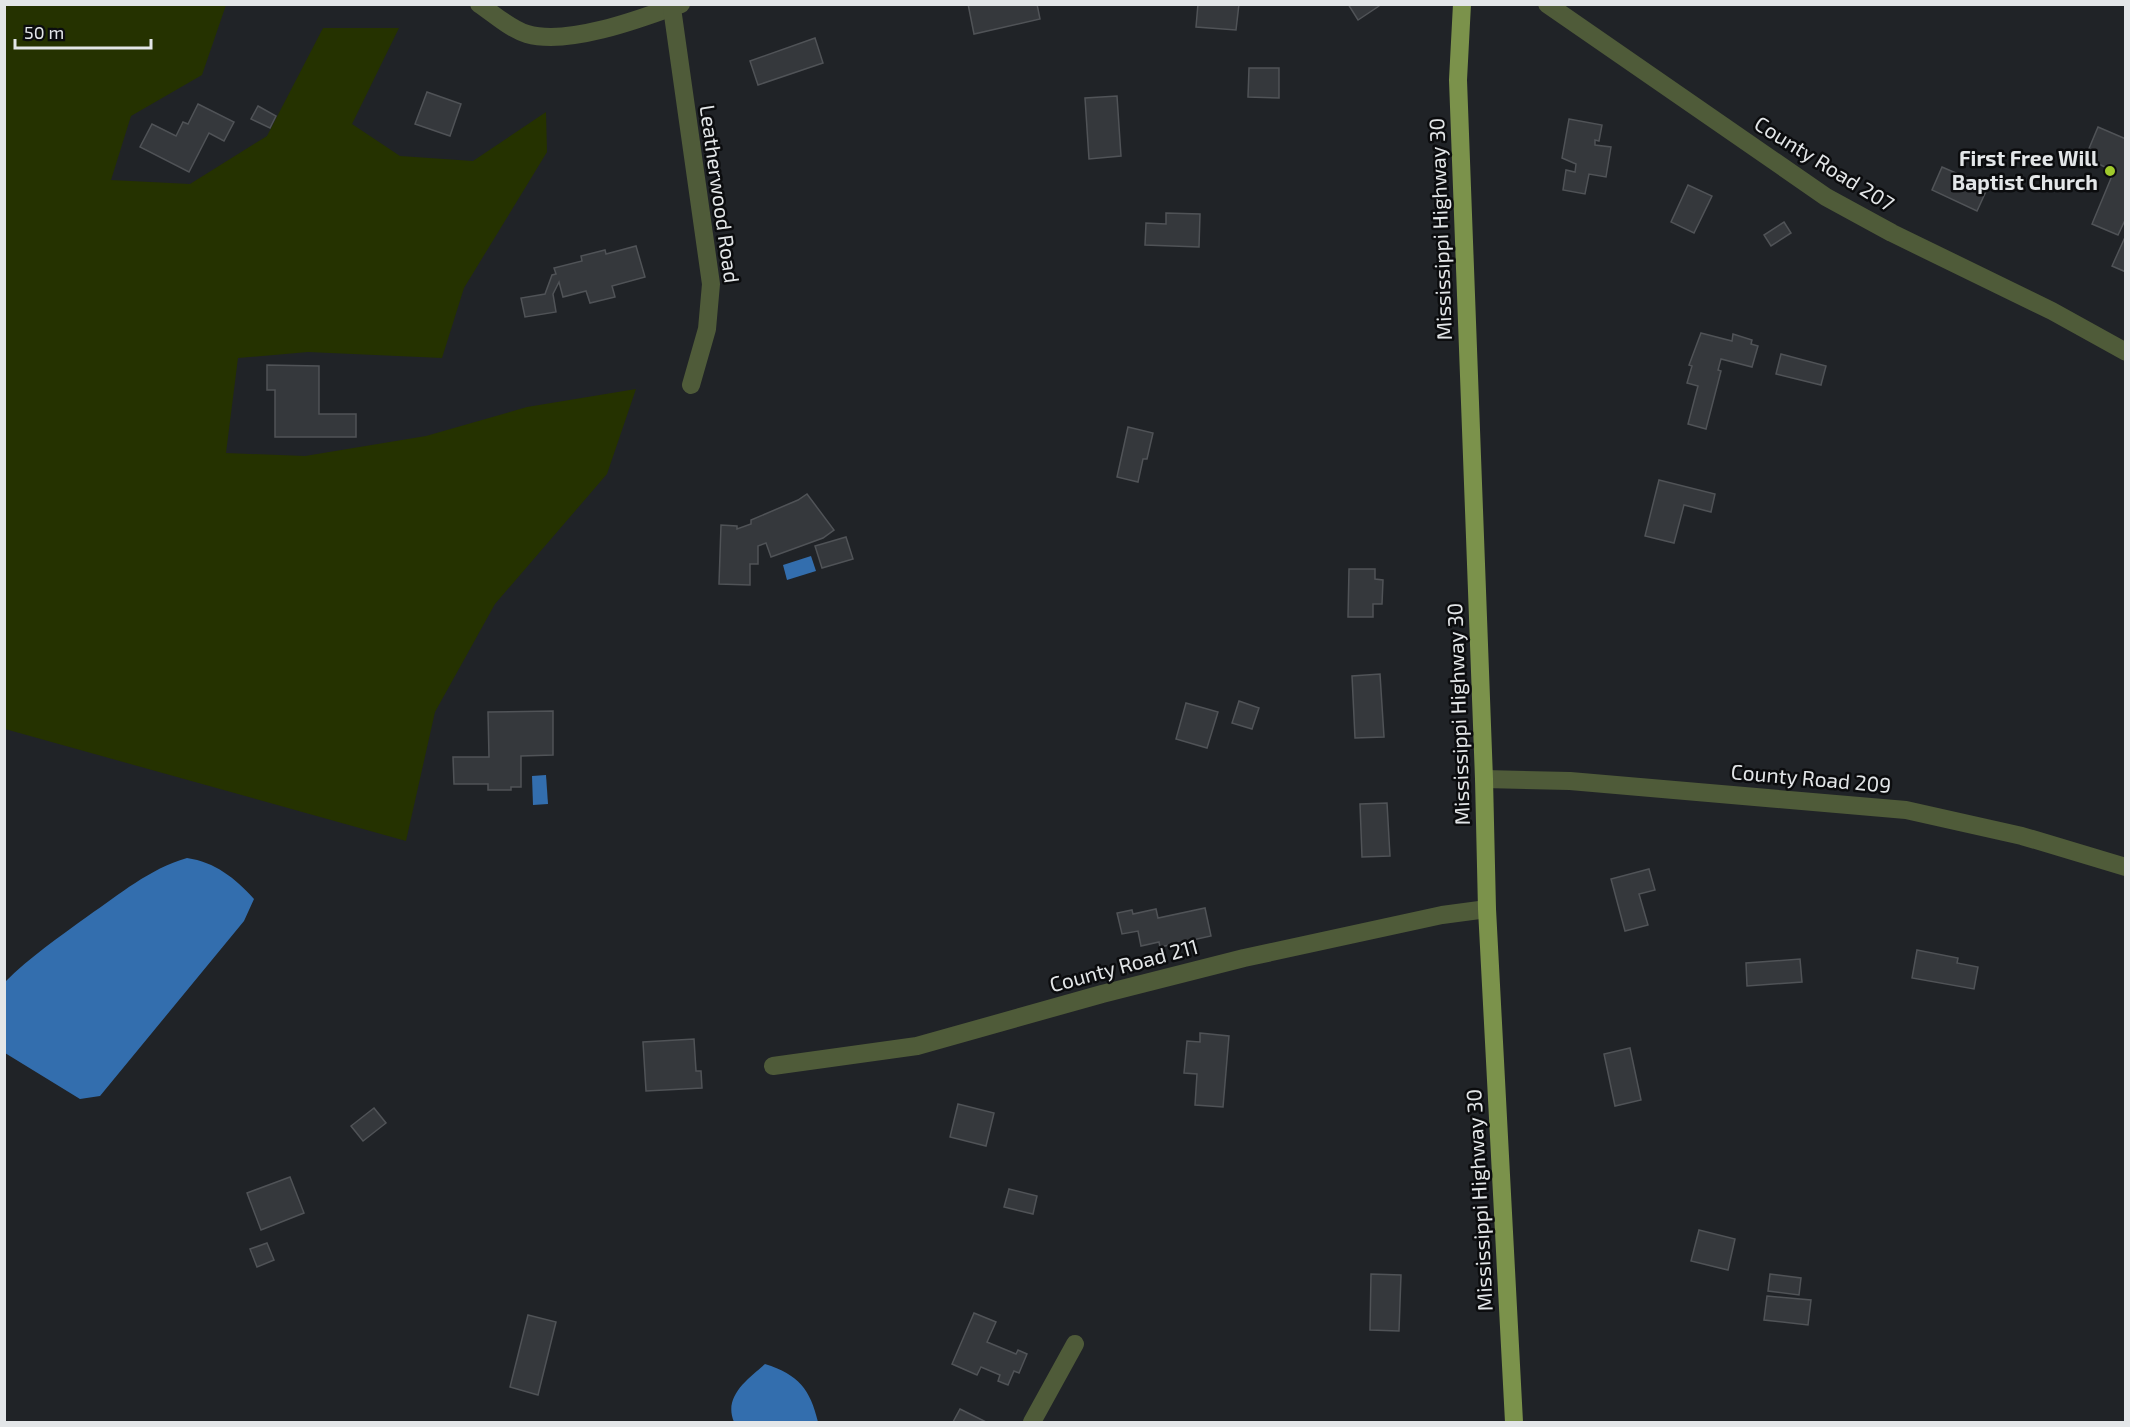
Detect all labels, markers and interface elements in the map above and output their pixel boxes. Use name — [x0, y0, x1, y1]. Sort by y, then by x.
scale bar — [15, 12, 152, 50]
text: 50 m — [24, 21, 64, 43]
street label: Leatherwood Road — [696, 103, 745, 284]
street label: County Road 207 — [1750, 110, 1899, 216]
street label: Mississippi Highway 30 — [1423, 117, 1456, 341]
place label: First Free Will Baptist Church — [1952, 145, 2098, 194]
marker: First Free Will Baptist Church — [2103, 164, 2117, 178]
street label: Mississippi Highway 30 — [1441, 602, 1474, 826]
street label: County Road 209 — [1730, 758, 1892, 797]
street label: County Road 211 — [1046, 933, 1201, 996]
street label: Mississippi Highway 30 — [1460, 1088, 1497, 1312]

